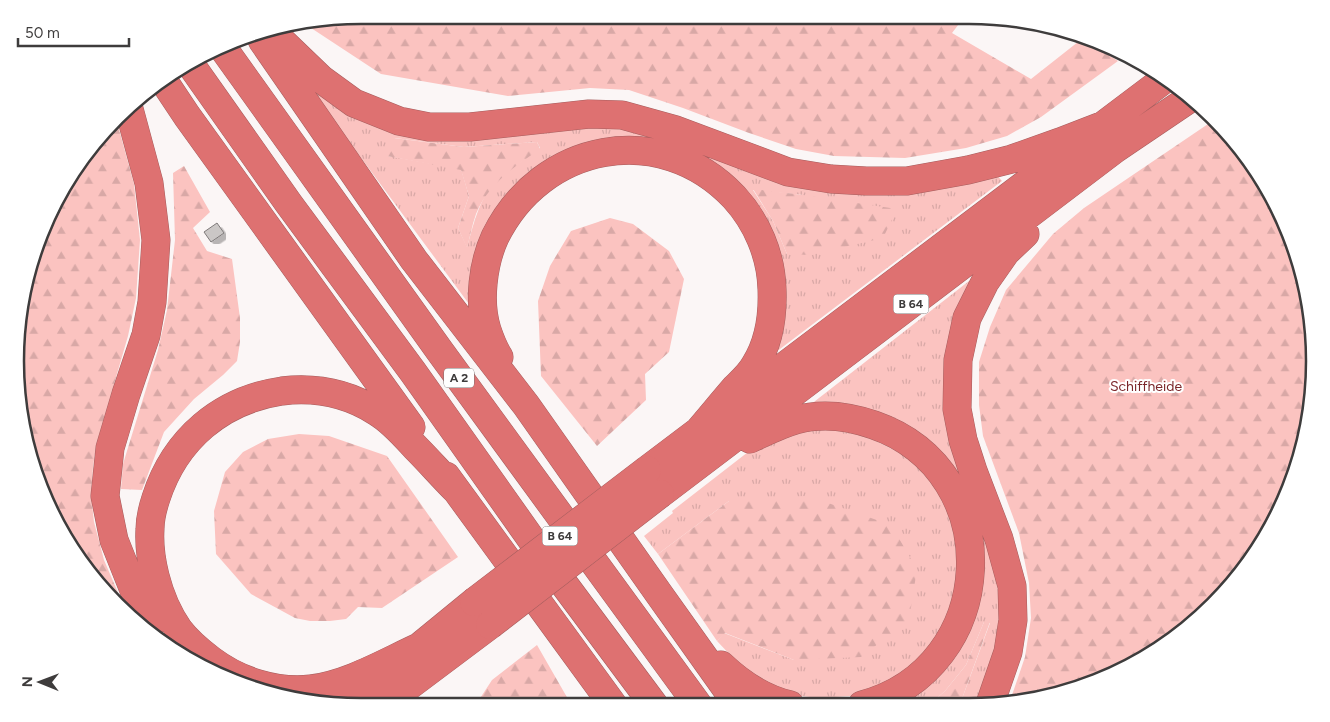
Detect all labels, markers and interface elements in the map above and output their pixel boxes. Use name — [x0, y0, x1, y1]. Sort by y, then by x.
scale bar — [18, 15, 129, 47]
text: 50 m — [25, 24, 60, 42]
road number: B 64 — [894, 294, 928, 314]
road number: A 2 — [444, 368, 474, 388]
park label: Schiffheide — [1110, 378, 1182, 395]
road number: B 64 — [542, 526, 578, 546]
north arrow — [15, 657, 65, 707]
text: N — [19, 676, 36, 687]

